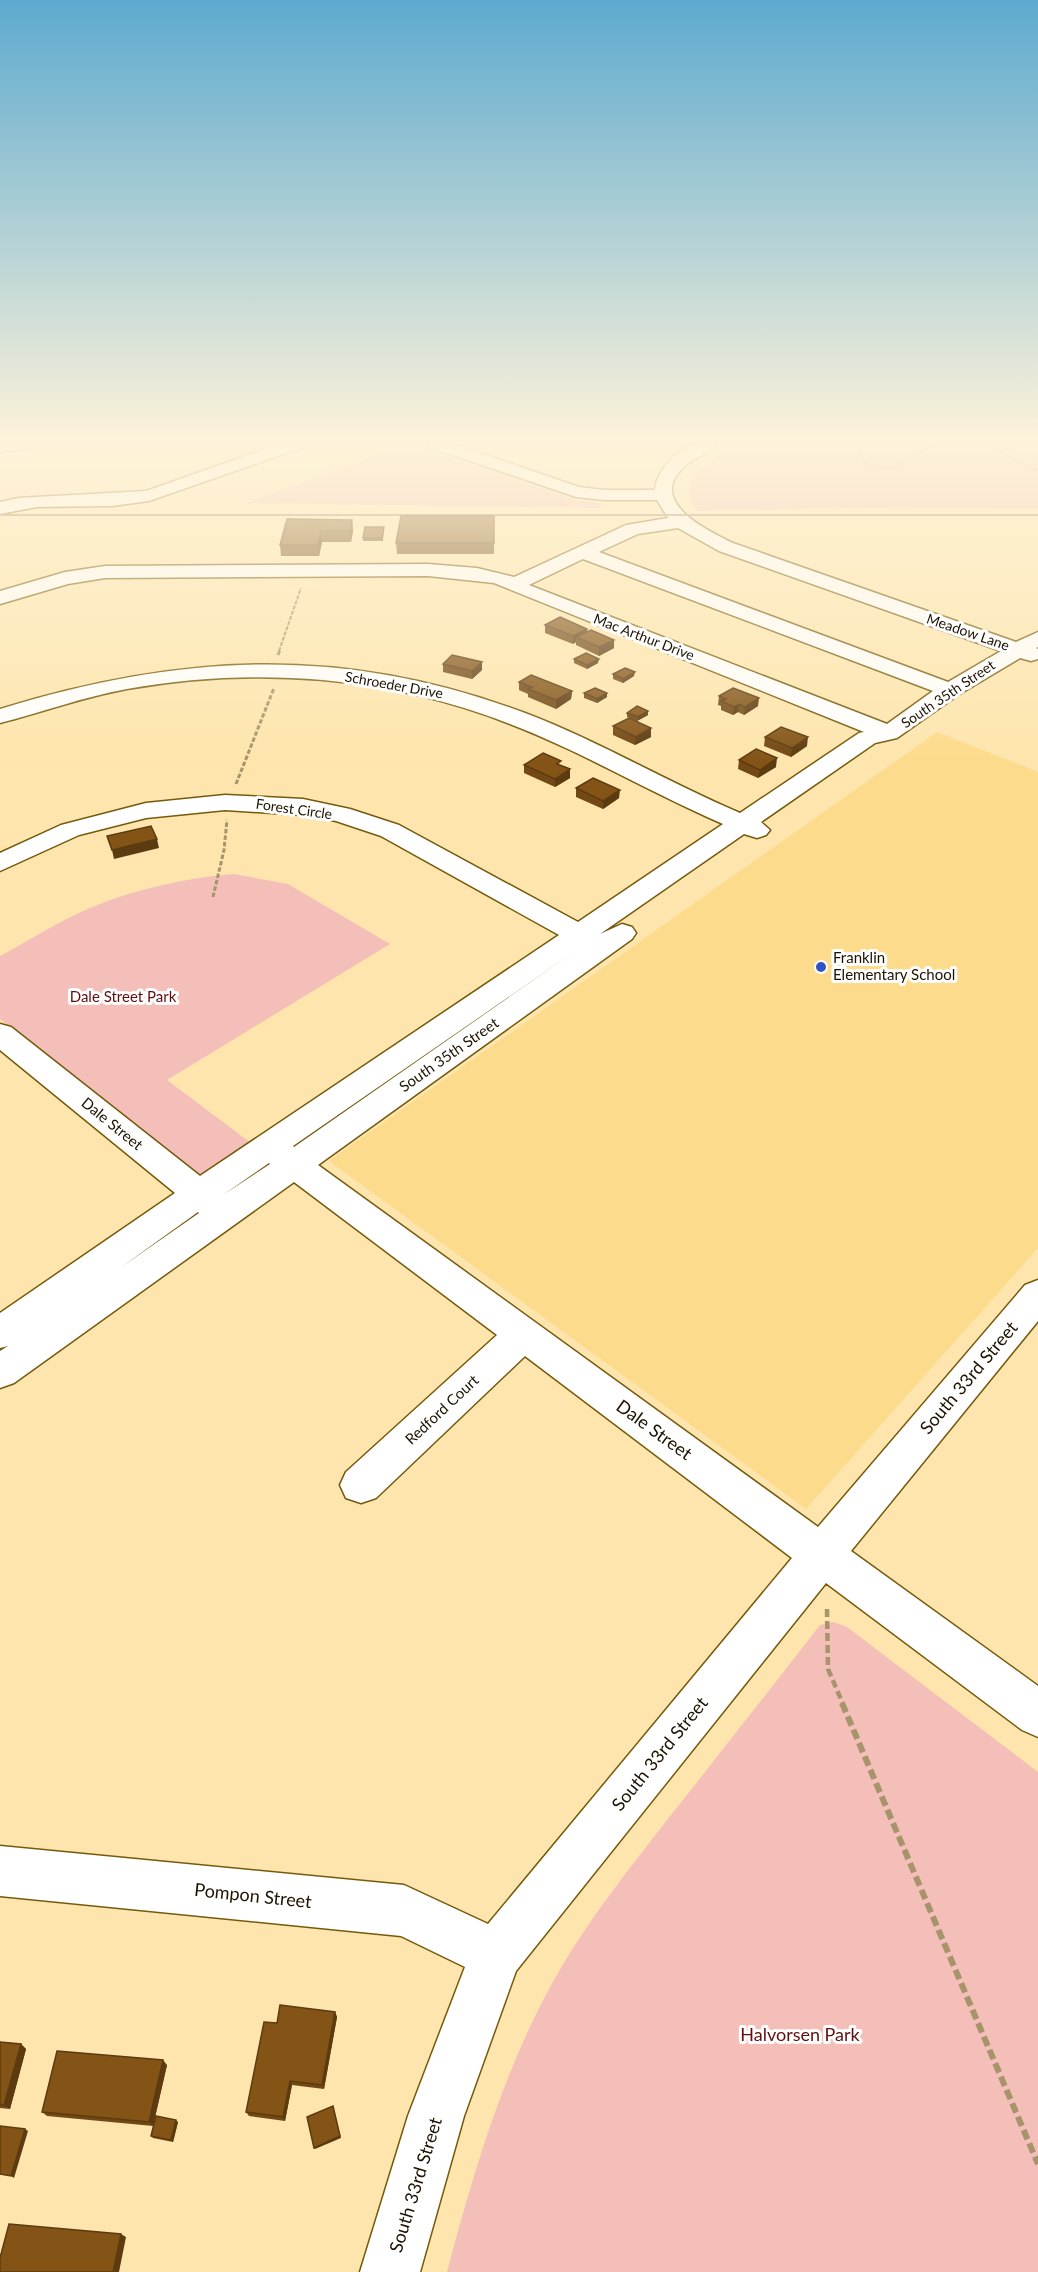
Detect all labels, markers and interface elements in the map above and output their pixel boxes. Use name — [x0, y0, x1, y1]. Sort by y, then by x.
street label: Meadow Lane — [925, 609, 1012, 654]
street label: Mac Arthur Drive — [591, 610, 697, 664]
street label: South 35th Street — [898, 656, 998, 731]
street label: Schroeder Drive — [344, 668, 444, 701]
street label: Forest Circle — [255, 795, 333, 822]
place label: Franklin Elementary School — [833, 948, 955, 983]
marker: Franklin Elementary School — [814, 960, 828, 974]
park label: Dale Street Park — [70, 987, 177, 1005]
street label: South 35th Street — [395, 1013, 502, 1095]
street label: Dale Street — [78, 1093, 147, 1154]
street label: South 33rd Street — [915, 1316, 1022, 1438]
street label: Redford Court — [401, 1370, 482, 1448]
street label: Dale Street — [612, 1394, 697, 1464]
street label: South 33rd Street — [607, 1692, 712, 1815]
street label: Pompon Street — [193, 1878, 313, 1912]
park label: Halvorsen Park — [740, 2023, 861, 2045]
street label: South 33rd Street — [384, 2114, 446, 2255]

